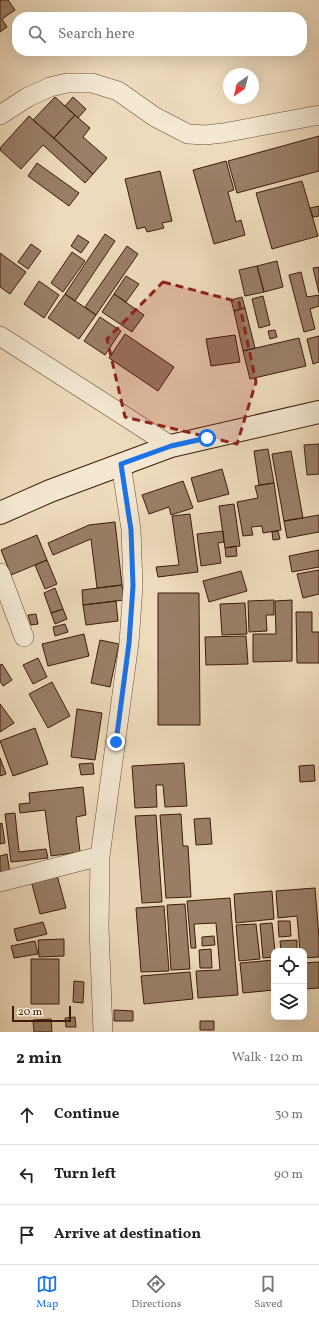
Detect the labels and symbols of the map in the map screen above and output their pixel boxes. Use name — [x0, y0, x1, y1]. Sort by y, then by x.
north arrow — [223, 68, 259, 104]
route start — [198, 429, 216, 447]
route end — [107, 733, 125, 751]
scale bar — [12, 1004, 71, 1023]

